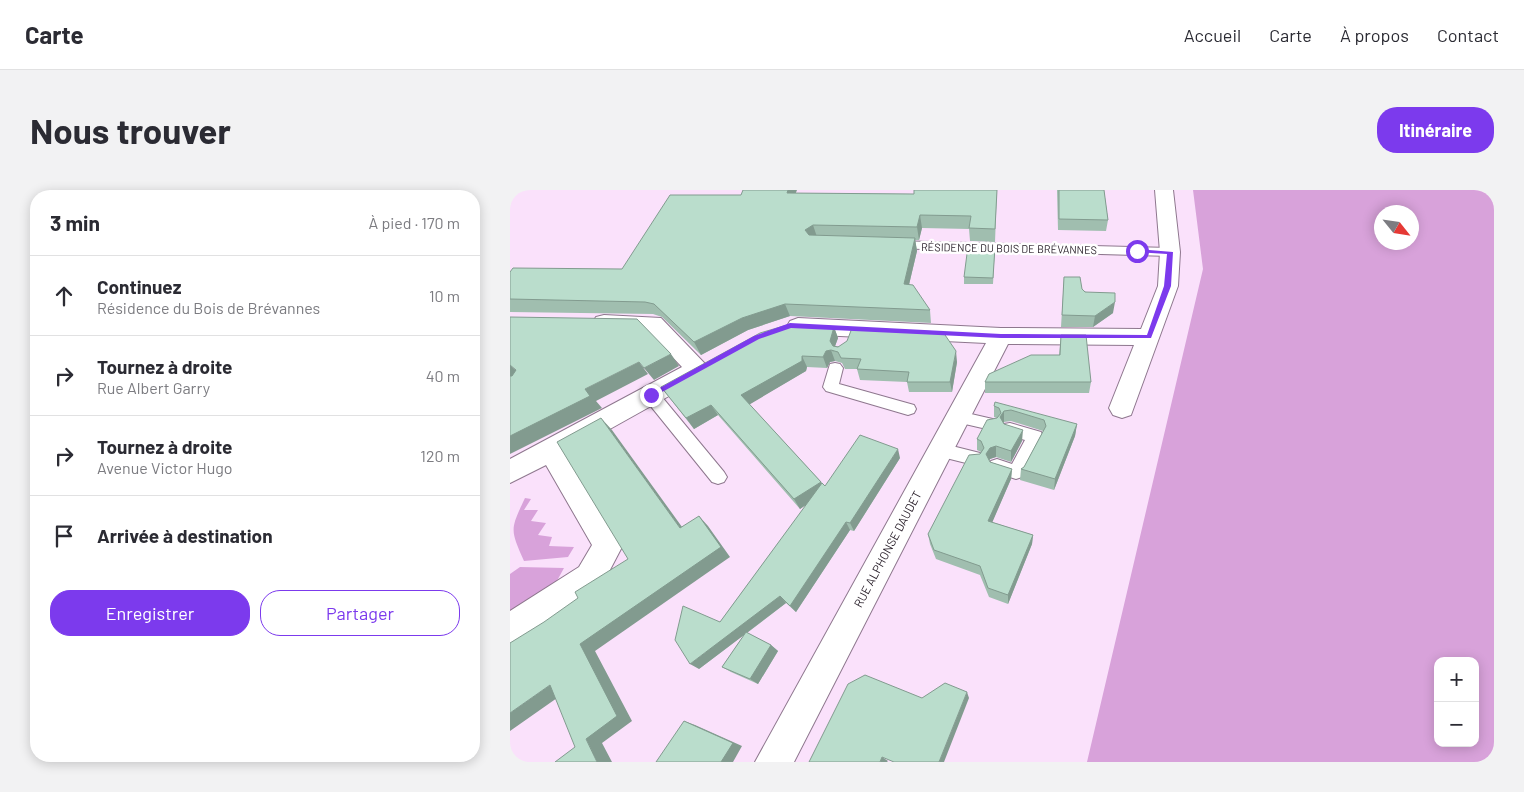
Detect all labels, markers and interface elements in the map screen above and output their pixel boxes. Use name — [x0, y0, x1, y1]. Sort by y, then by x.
text: Carte — [25, 20, 84, 49]
text: Accueil — [1184, 24, 1241, 46]
text: Carte — [1269, 24, 1312, 46]
text: À propos — [1340, 24, 1409, 46]
text: Contact — [1437, 24, 1499, 46]
button: Itinéraire — [1377, 107, 1494, 153]
text: Nous trouver — [30, 109, 231, 151]
north arrow — [1374, 205, 1419, 250]
text: 3 min — [50, 210, 100, 235]
text: À pied · 170 m — [369, 213, 460, 232]
street label: RÉSIDENCE DU BOIS DE BRÉVANNES — [921, 240, 1097, 256]
route start — [1126, 240, 1149, 263]
text: Continuez — [97, 275, 181, 298]
icon: ahead — [50, 282, 78, 310]
text: 10 m — [429, 286, 460, 305]
text: Résidence du Bois de Brévannes — [97, 298, 320, 317]
text: Tournez à droite — [97, 355, 233, 378]
icon: right — [50, 362, 78, 390]
text: 40 m — [426, 366, 460, 385]
text: Rue Albert Garry — [97, 378, 210, 397]
route end — [640, 384, 663, 407]
text: Tournez à droite — [97, 435, 233, 458]
icon: right — [50, 442, 78, 470]
text: 120 m — [420, 446, 460, 465]
text: Avenue Victor Hugo — [97, 458, 233, 477]
street label: RUE ALPHONSE DAUDET — [850, 488, 924, 610]
icon: arrive — [50, 522, 78, 550]
text: Arrivée à destination — [97, 524, 273, 547]
button: Enregistrer — [50, 590, 250, 636]
button: Partager — [260, 590, 460, 636]
map controls — [1434, 657, 1479, 747]
button: + — [1434, 657, 1479, 702]
button: − — [1434, 702, 1479, 747]

